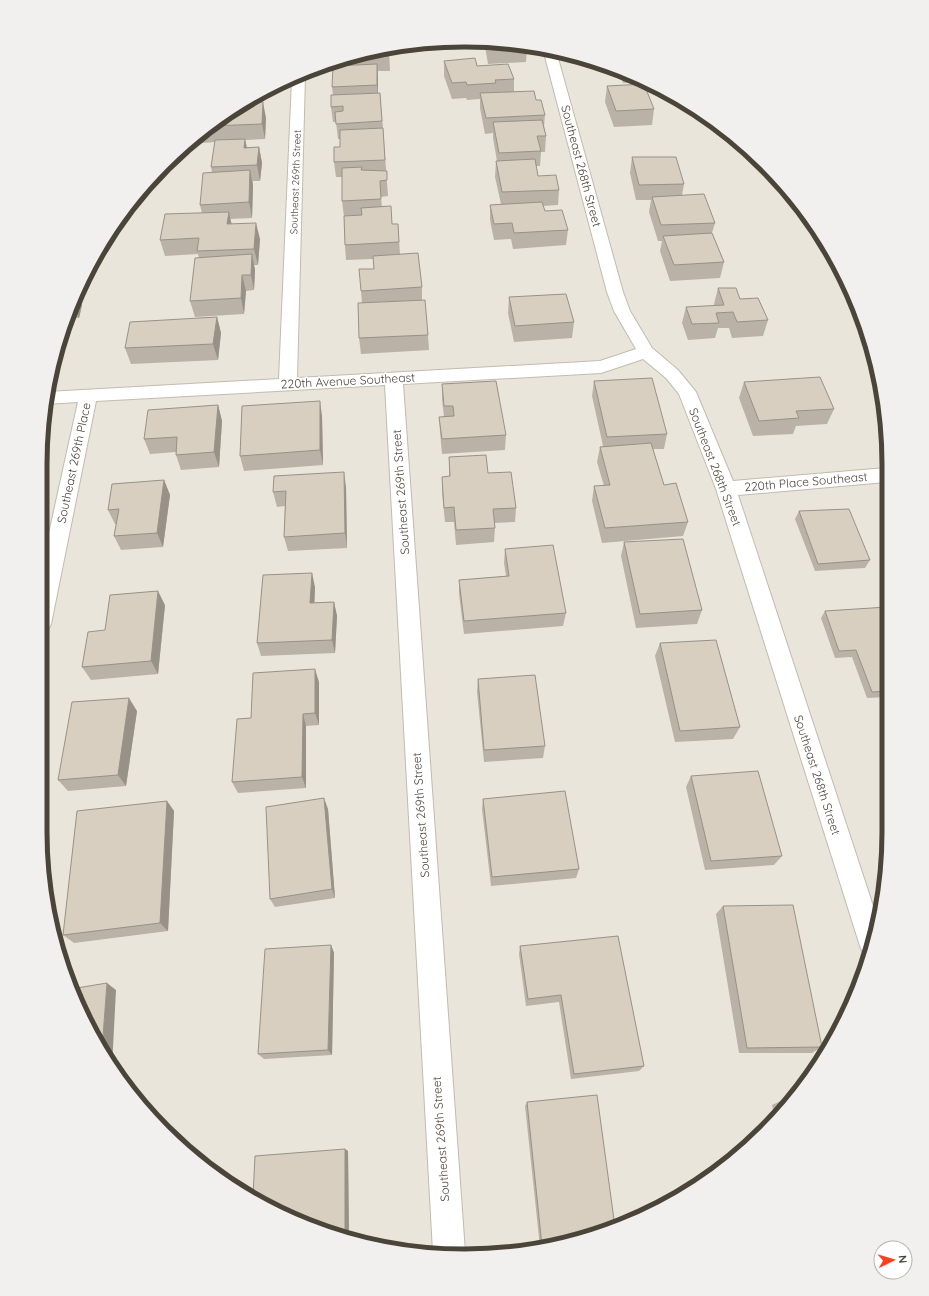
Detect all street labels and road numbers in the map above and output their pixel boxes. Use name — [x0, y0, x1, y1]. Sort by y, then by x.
street label: Southeast 268th Street — [558, 103, 605, 228]
street label: Southeast 269th Street — [287, 129, 304, 235]
street label: 220th Avenue Southeast — [280, 369, 415, 392]
street label: Southeast 269th Place — [53, 401, 94, 525]
street label: Southeast 268th Street — [686, 406, 745, 528]
street label: Southeast 269th Street — [389, 429, 412, 555]
street label: 220th Place Southeast — [744, 469, 868, 494]
street label: Southeast 268th Street — [791, 713, 844, 837]
street label: Southeast 269th Street — [409, 752, 432, 878]
street label: Southeast 269th Street — [429, 1076, 452, 1202]

